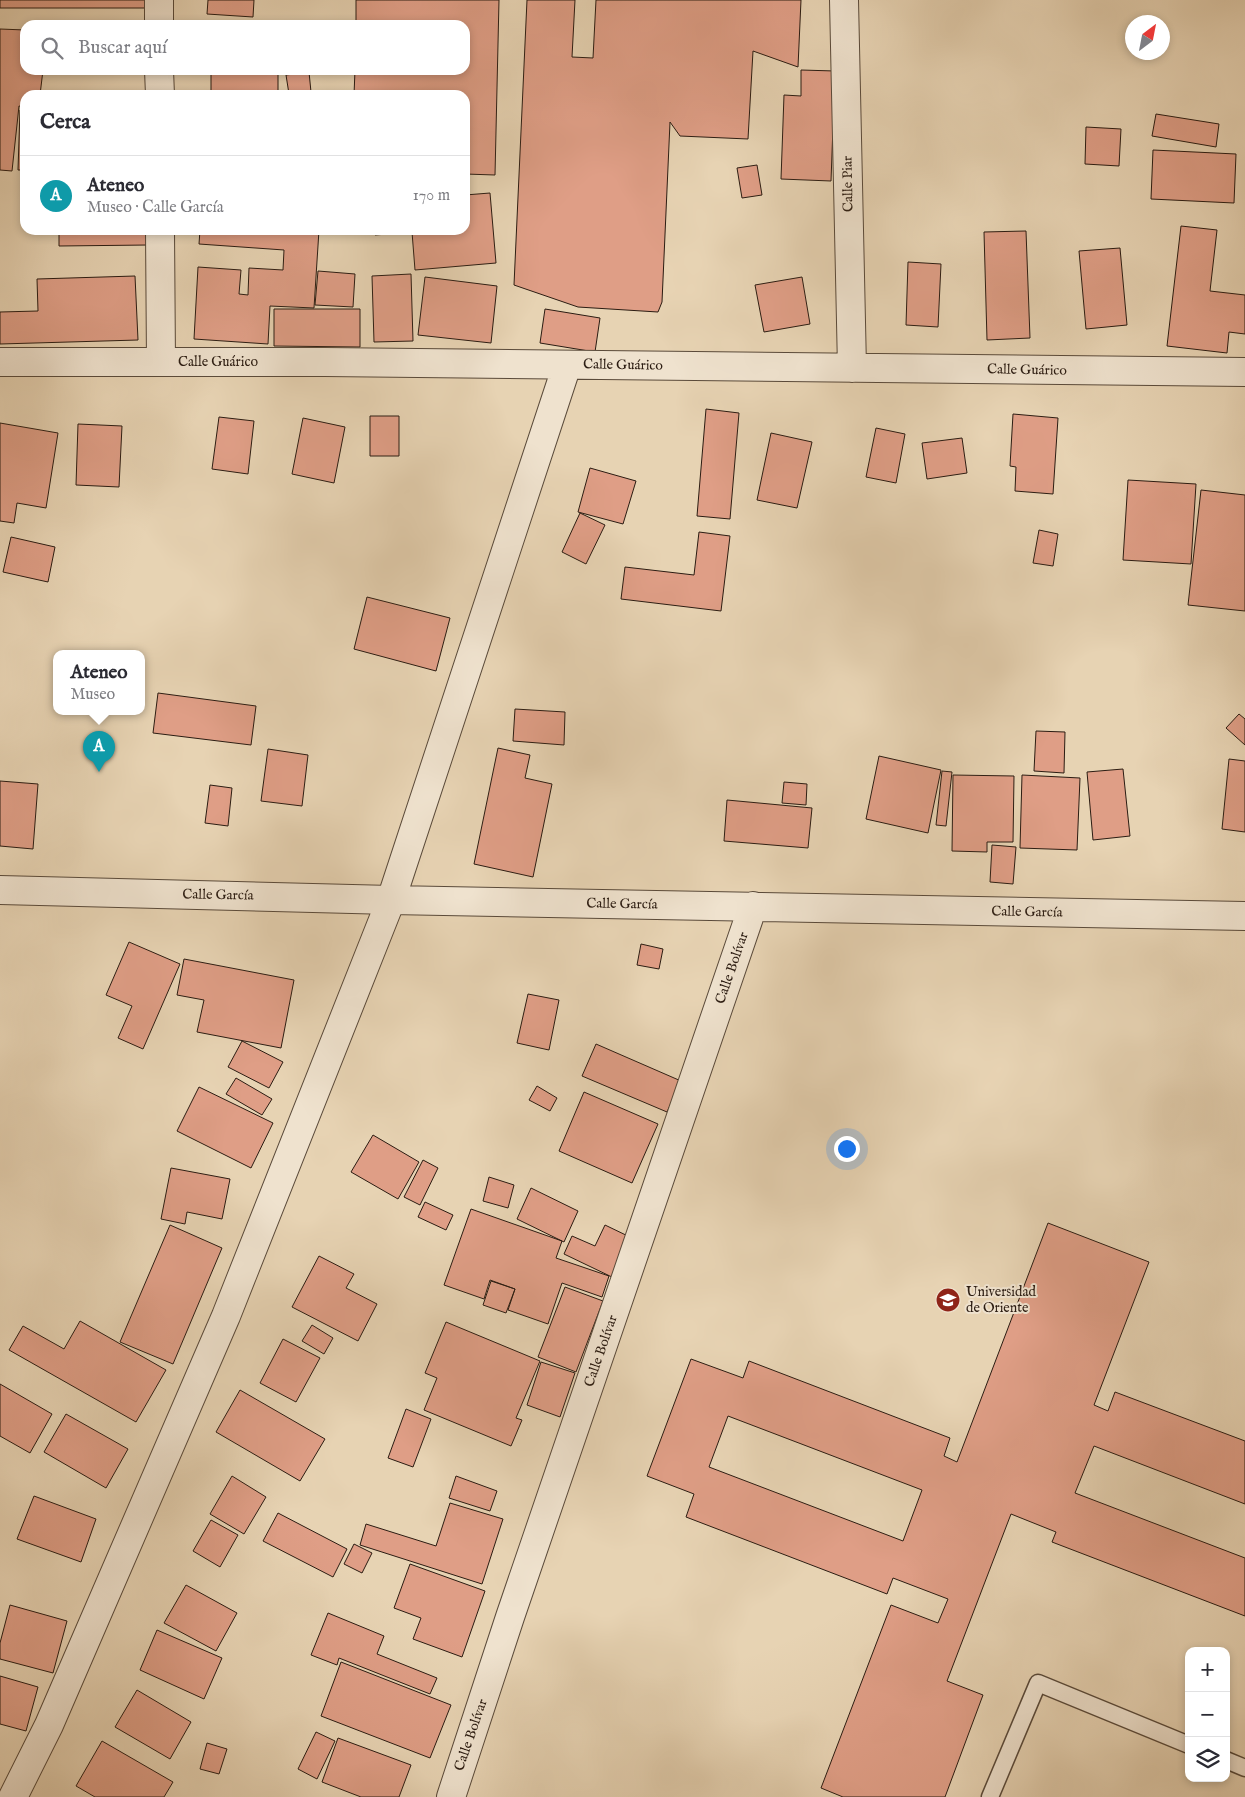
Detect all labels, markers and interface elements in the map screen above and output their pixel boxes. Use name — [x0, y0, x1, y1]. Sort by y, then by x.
north arrow — [1125, 15, 1170, 60]
search box — [20, 20, 470, 75]
icon: search — [38, 34, 66, 62]
text: Buscar aquí — [78, 36, 167, 60]
text: Cerca — [40, 109, 90, 136]
street label: Calle Piar — [839, 156, 857, 212]
text: Ateneo — [87, 174, 144, 198]
text: A — [51, 186, 61, 206]
text: 170 m — [413, 186, 450, 206]
text: Museo · Calle García — [87, 198, 224, 218]
street label: Calle Guárico — [178, 353, 258, 371]
street label: Calle Guárico — [583, 355, 664, 375]
street label: Calle Guárico — [987, 360, 1068, 380]
popup — [53, 650, 145, 715]
text: Ateneo — [70, 661, 128, 685]
text: Museo — [70, 685, 115, 705]
pin: A — [83, 731, 115, 772]
street label: Calle García — [182, 885, 255, 905]
street label: Calle García — [586, 894, 659, 914]
street label: Calle García — [991, 902, 1064, 922]
street label: Calle Bolívar — [711, 930, 753, 1006]
your location — [834, 1136, 860, 1162]
place label: Universidad de Oriente — [966, 1283, 1036, 1317]
school or university icon: Universidad de Oriente — [935, 1287, 961, 1313]
street label: Calle Bolívar — [580, 1313, 622, 1389]
map controls — [1185, 1647, 1230, 1782]
button: + — [1185, 1647, 1230, 1692]
button: − — [1185, 1692, 1230, 1737]
street label: Calle Bolívar — [450, 1697, 492, 1773]
button: layers — [1185, 1737, 1230, 1782]

